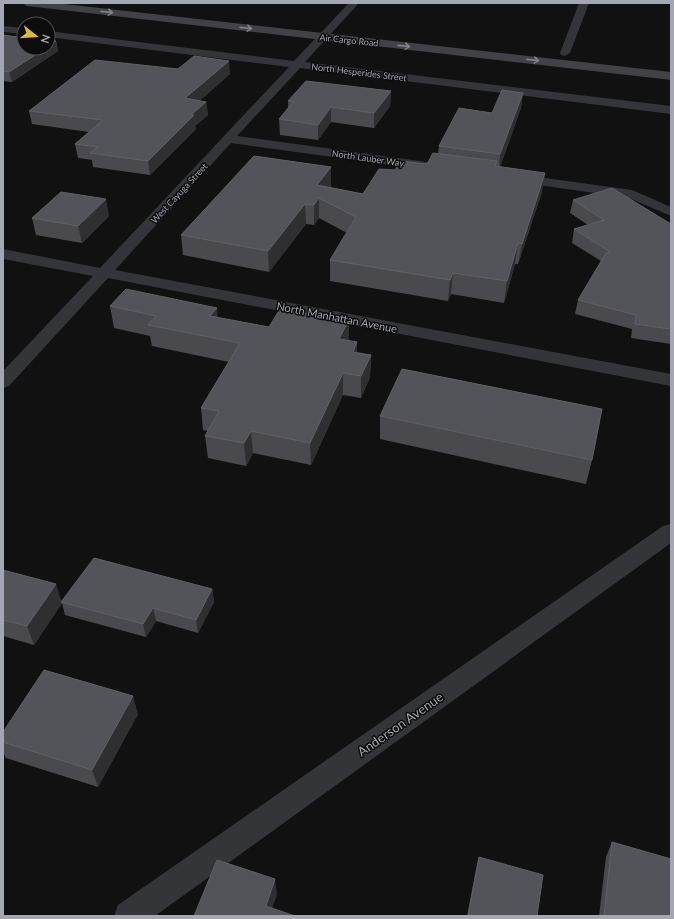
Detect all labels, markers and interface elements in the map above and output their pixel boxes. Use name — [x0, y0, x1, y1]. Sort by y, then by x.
one-way arrow — [100, 8, 113, 16]
north arrow — [16, 16, 56, 56]
one-way arrow — [239, 24, 252, 32]
street label: Air Cargo Road — [319, 31, 379, 49]
text: N — [39, 33, 53, 45]
one-way arrow — [397, 42, 410, 50]
one-way arrow — [526, 56, 539, 64]
street label: North Hesperides Street — [311, 61, 408, 83]
street label: North Lauber Way — [331, 147, 405, 169]
street label: West Cayuga Street — [148, 160, 210, 225]
street label: North Manhattan Avenue — [276, 299, 399, 335]
street label: Anderson Avenue — [354, 688, 446, 760]

